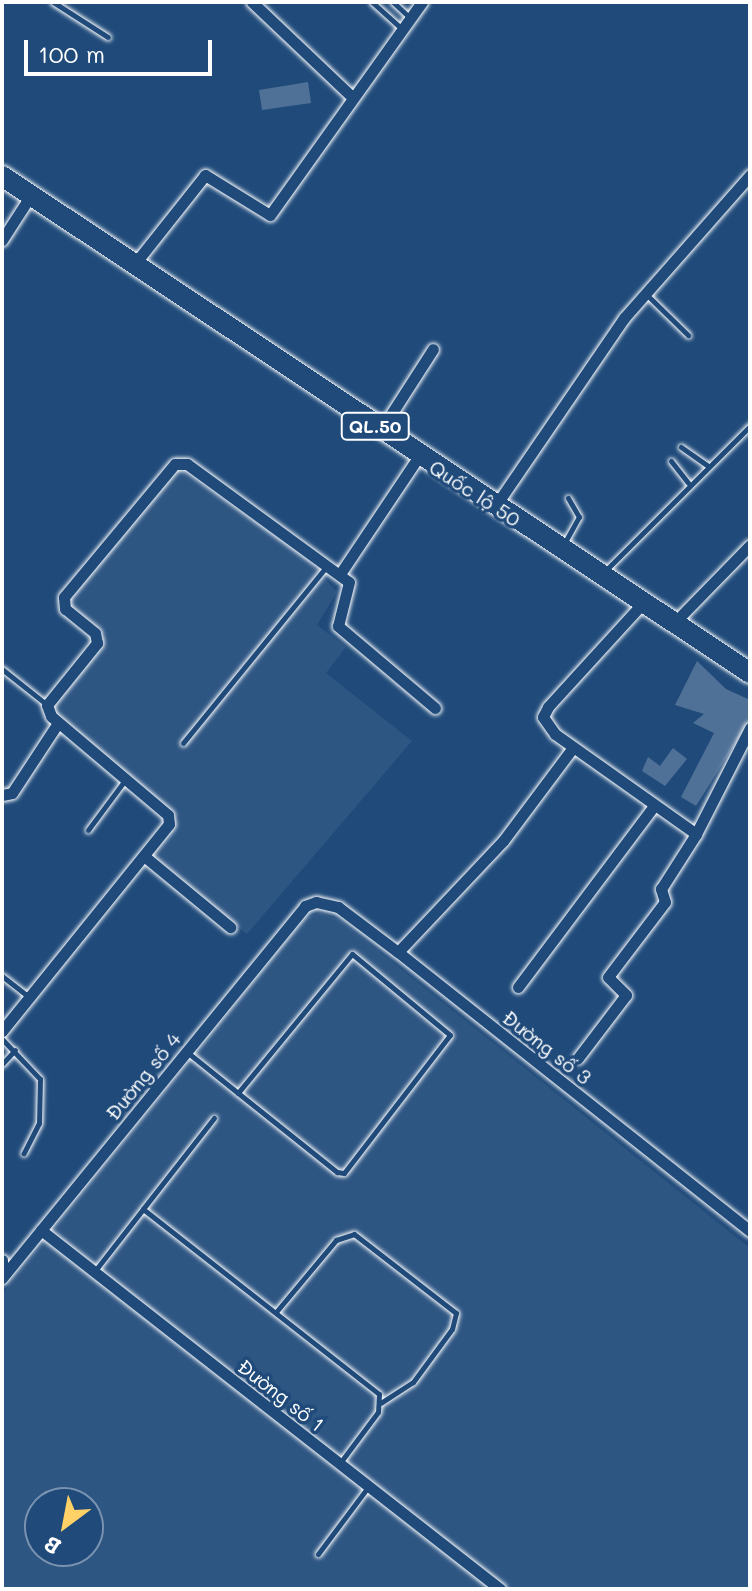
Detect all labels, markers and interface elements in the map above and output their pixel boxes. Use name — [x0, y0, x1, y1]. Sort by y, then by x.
scale bar — [28, 24, 216, 74]
text: 100 m — [38, 38, 105, 69]
road number: QL.50 — [339, 412, 411, 440]
street label: Quốc lộ 50 — [425, 455, 525, 531]
street label: Đường số 3 — [498, 1005, 596, 1089]
street label: Đường số 4 — [100, 1027, 186, 1125]
street label: Đường số 1 — [233, 1354, 329, 1436]
north arrow — [24, 1487, 104, 1567]
text: B — [38, 1530, 66, 1562]

